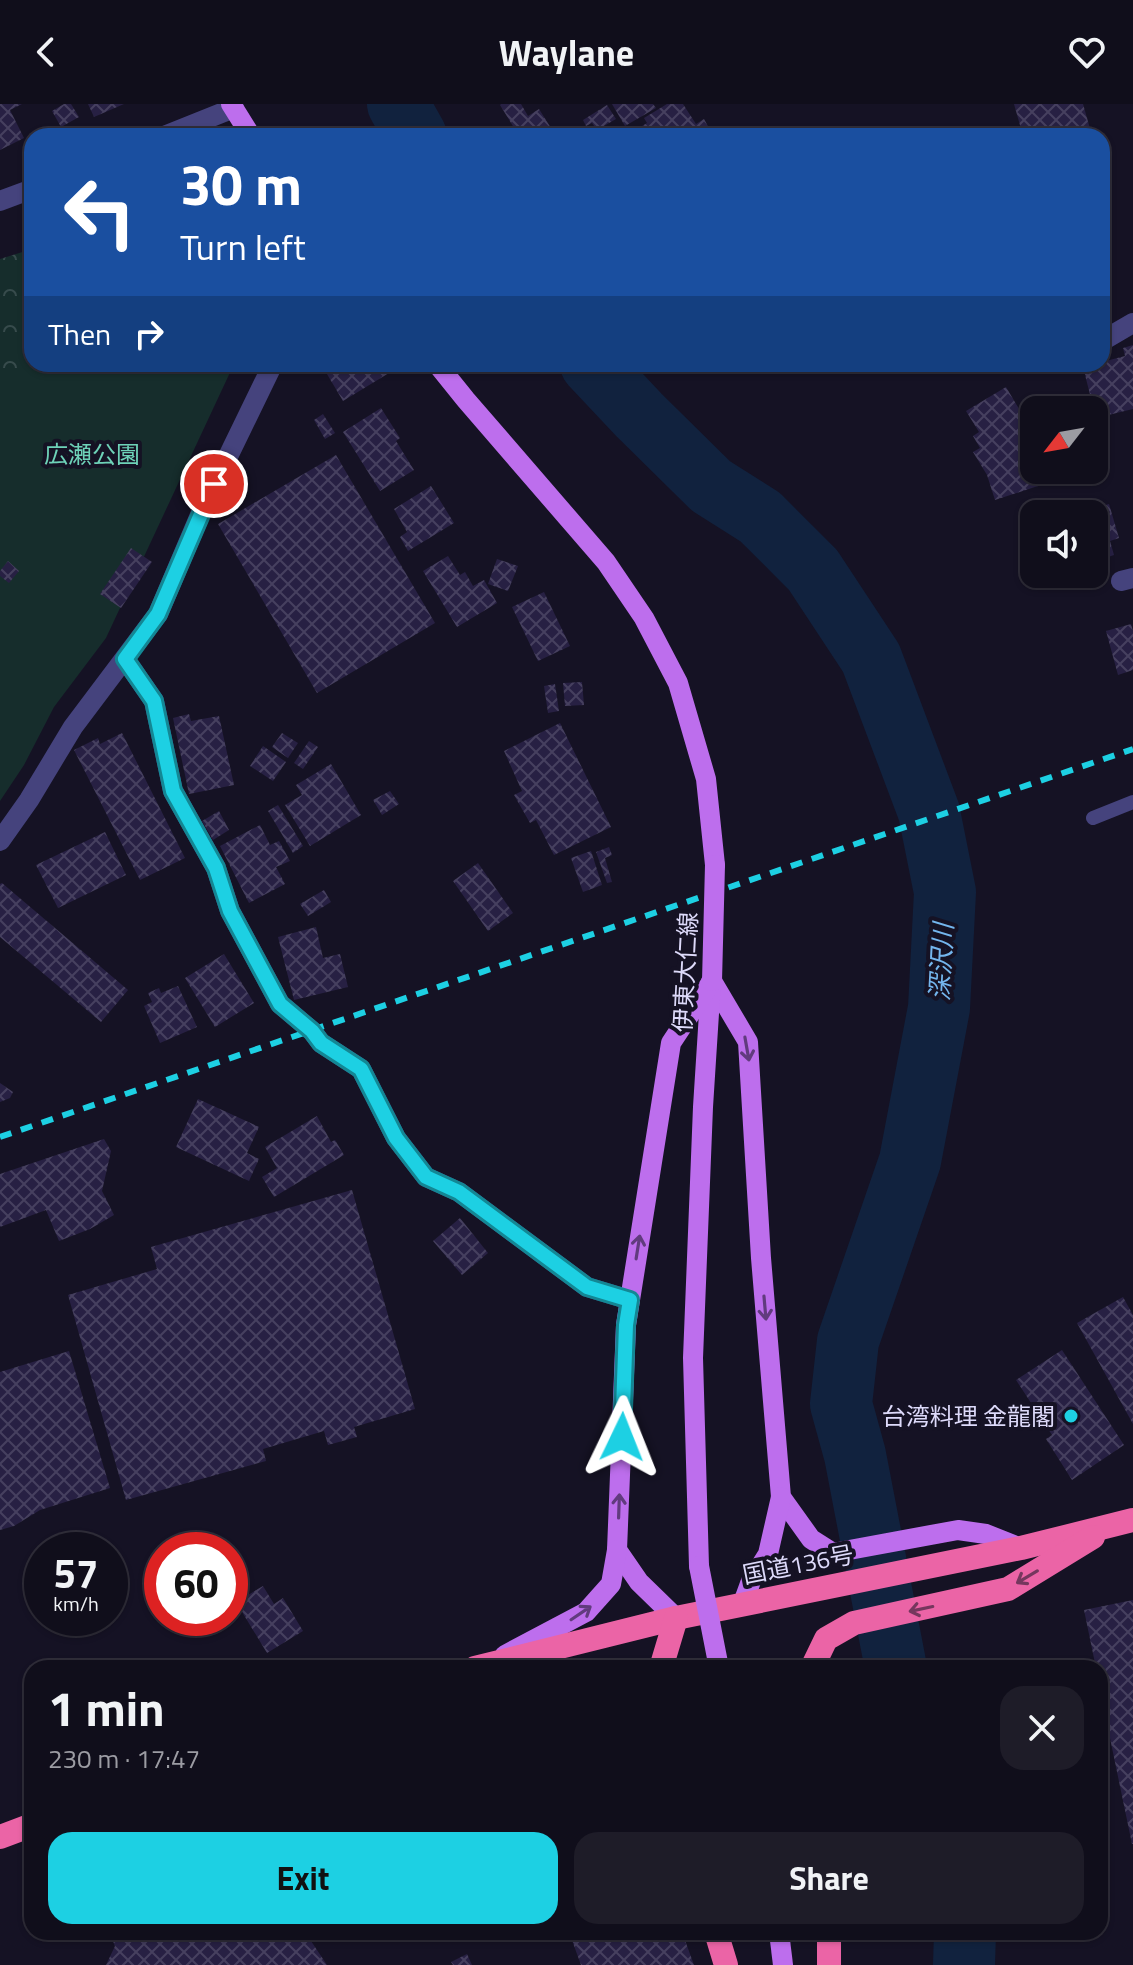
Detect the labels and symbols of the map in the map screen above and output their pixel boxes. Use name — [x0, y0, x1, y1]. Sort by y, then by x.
north arrow — [1020, 396, 1108, 484]
park label: 広瀬公園 — [44, 436, 140, 472]
pin — [180, 450, 248, 518]
street label: 伊東大仁線 — [664, 911, 706, 1033]
water label: 深沢川 — [919, 919, 963, 1002]
one-way arrow — [741, 1036, 756, 1062]
one-way arrow — [631, 1235, 646, 1260]
one-way arrow — [758, 1294, 773, 1321]
position arrow — [580, 1395, 664, 1479]
place label: 台湾料理 金龍閣 — [882, 1398, 1055, 1434]
marker: 台湾料理 金龍閣 — [1062, 1407, 1080, 1425]
one-way arrow — [611, 1493, 626, 1520]
speed limit sign: 60 — [144, 1532, 248, 1636]
street label: 国道136号 — [739, 1536, 857, 1592]
one-way arrow — [1016, 1570, 1039, 1586]
one-way arrow — [908, 1602, 934, 1617]
one-way arrow — [569, 1605, 591, 1622]

